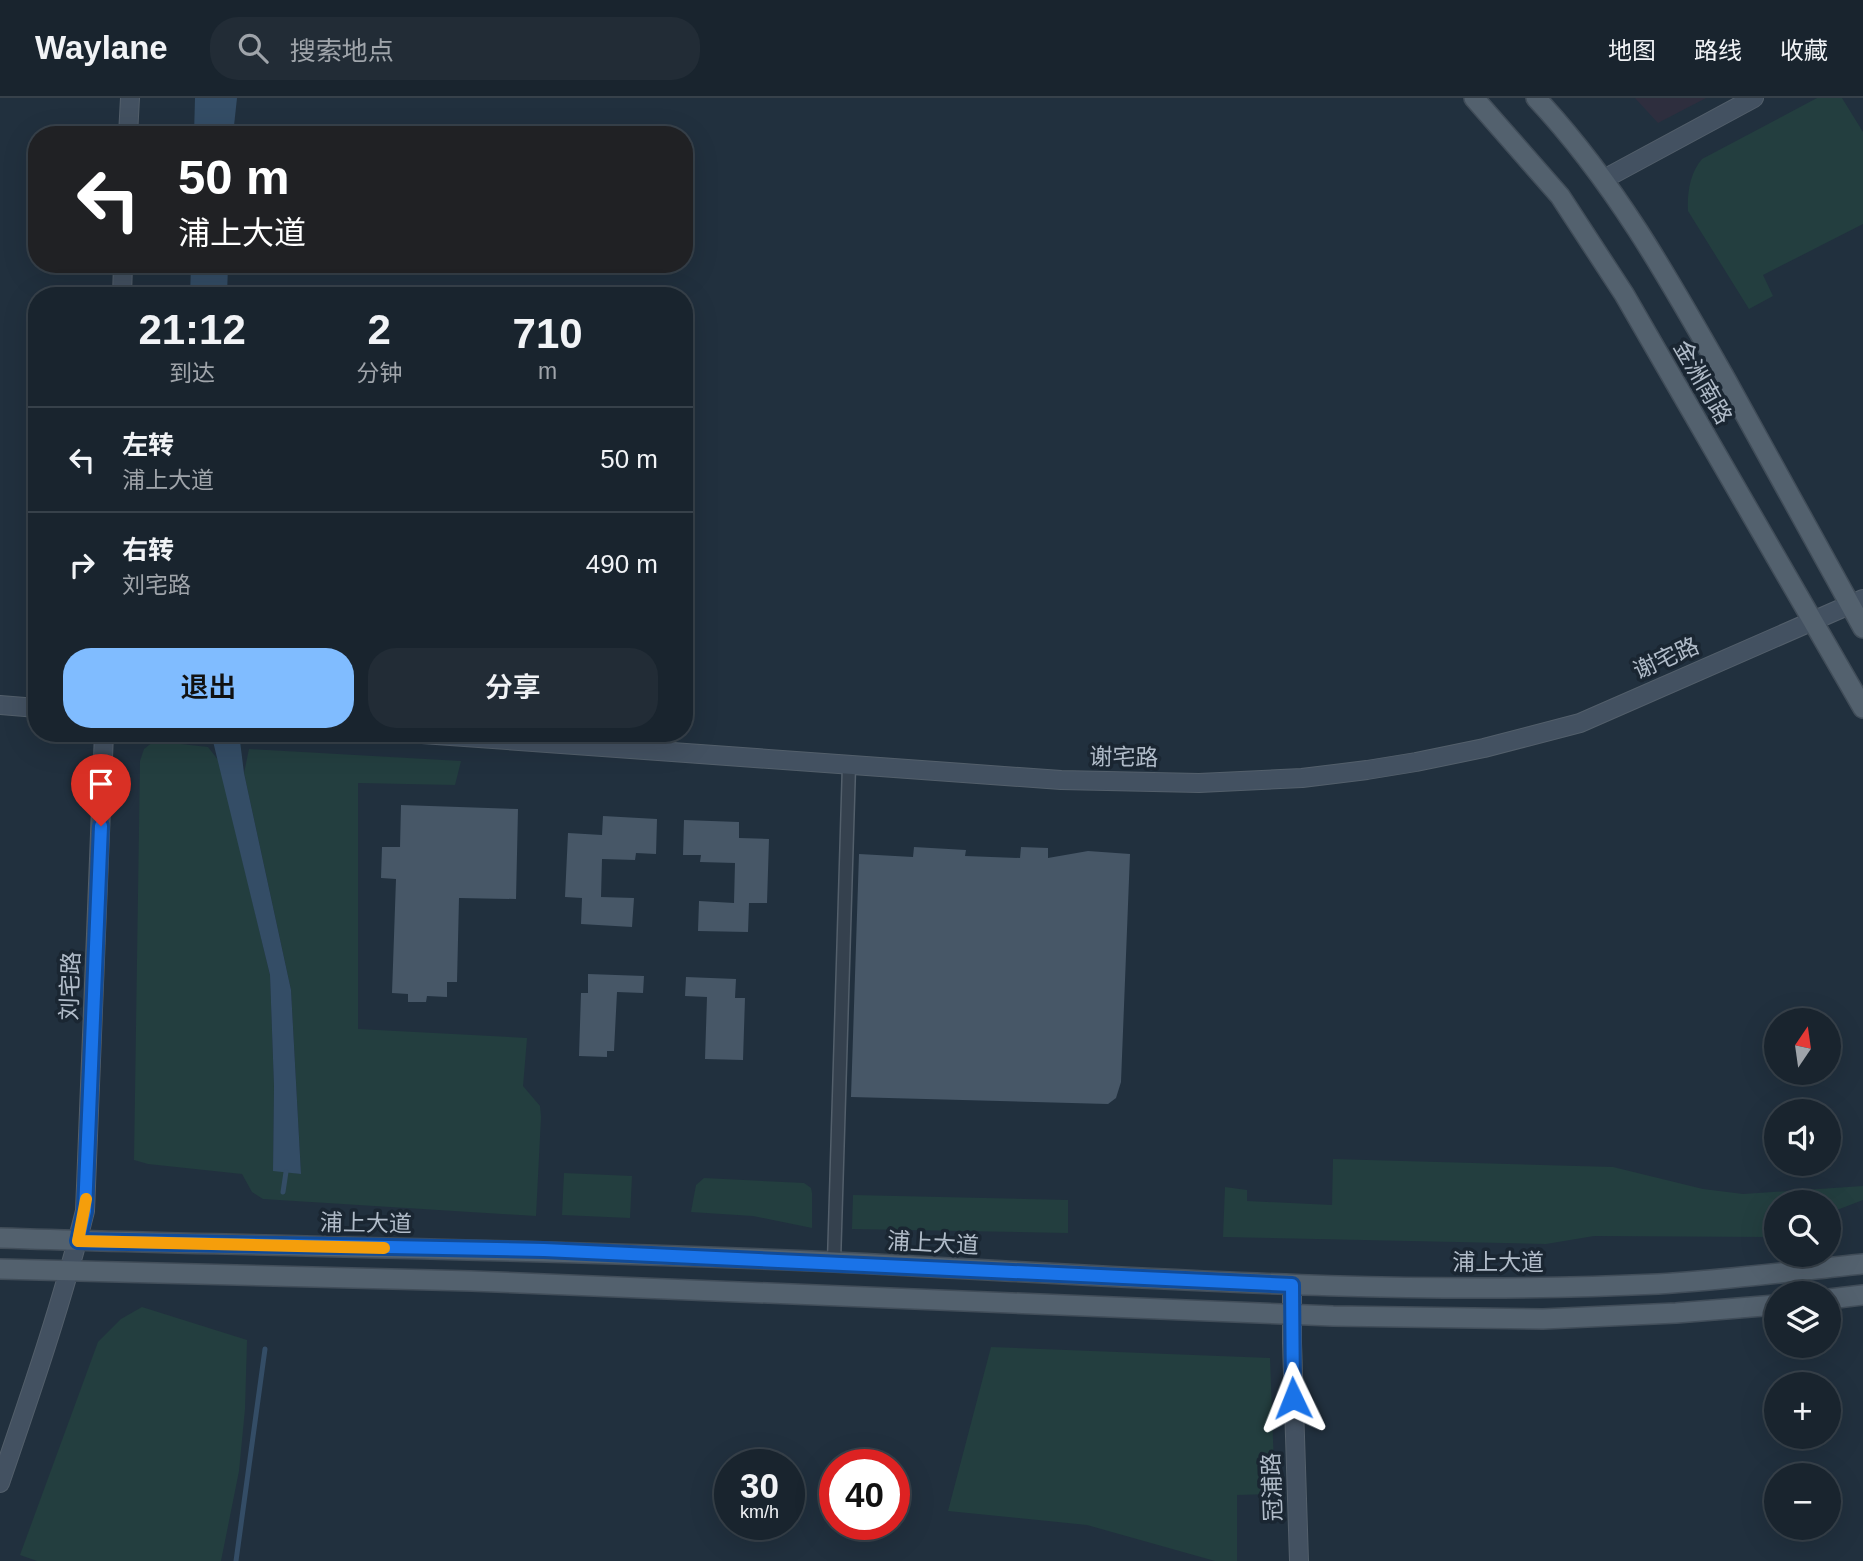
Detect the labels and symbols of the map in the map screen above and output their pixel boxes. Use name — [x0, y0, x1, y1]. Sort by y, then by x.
street label: 金洲南路 — [1669, 336, 1737, 428]
street label: 谢宅路 — [1629, 632, 1703, 684]
street label: 谢宅路 — [1089, 743, 1159, 771]
pin — [71, 754, 131, 826]
street label: 刘宅路 — [56, 951, 84, 1021]
north arrow — [1764, 1008, 1841, 1085]
street label: 浦上大道 — [320, 1209, 412, 1237]
street label: 浦上大道 — [886, 1228, 980, 1258]
street label: 浦上大道 — [1452, 1249, 1544, 1275]
position arrow — [1256, 1361, 1330, 1435]
speed limit sign: 40 — [819, 1449, 910, 1540]
street label: 冠浦路 — [1258, 1452, 1286, 1522]

